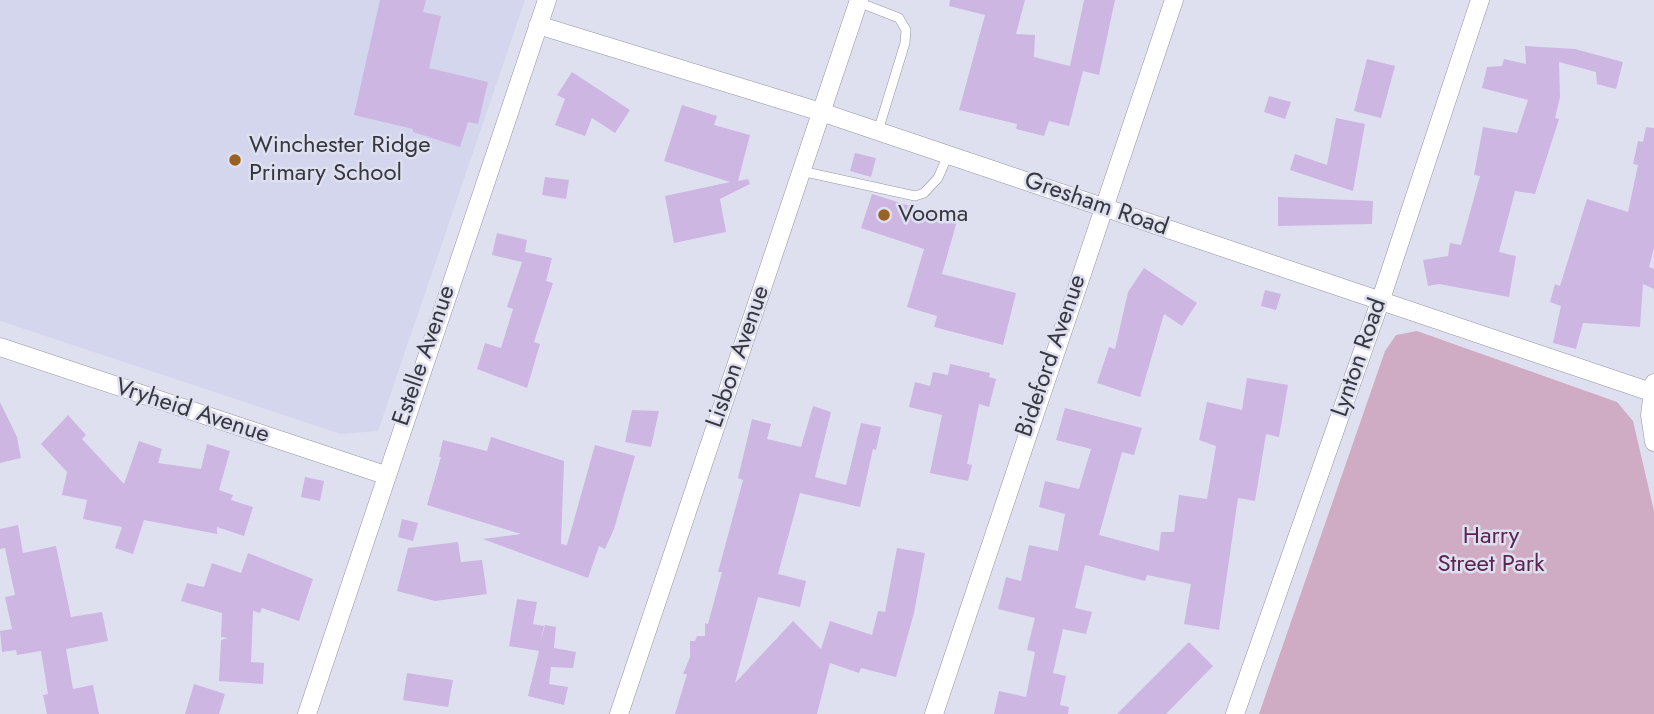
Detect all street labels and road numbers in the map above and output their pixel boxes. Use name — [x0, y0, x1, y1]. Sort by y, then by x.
street label: Gresham Road — [1020, 167, 1172, 243]
street label: Bideford Avenue — [1011, 271, 1093, 441]
street label: Estelle Avenue — [388, 282, 462, 430]
street label: Lisbon Avenue — [701, 282, 777, 432]
street label: Lynton Road — [1326, 295, 1394, 421]
street label: Vryheid Avenue — [111, 374, 273, 450]

